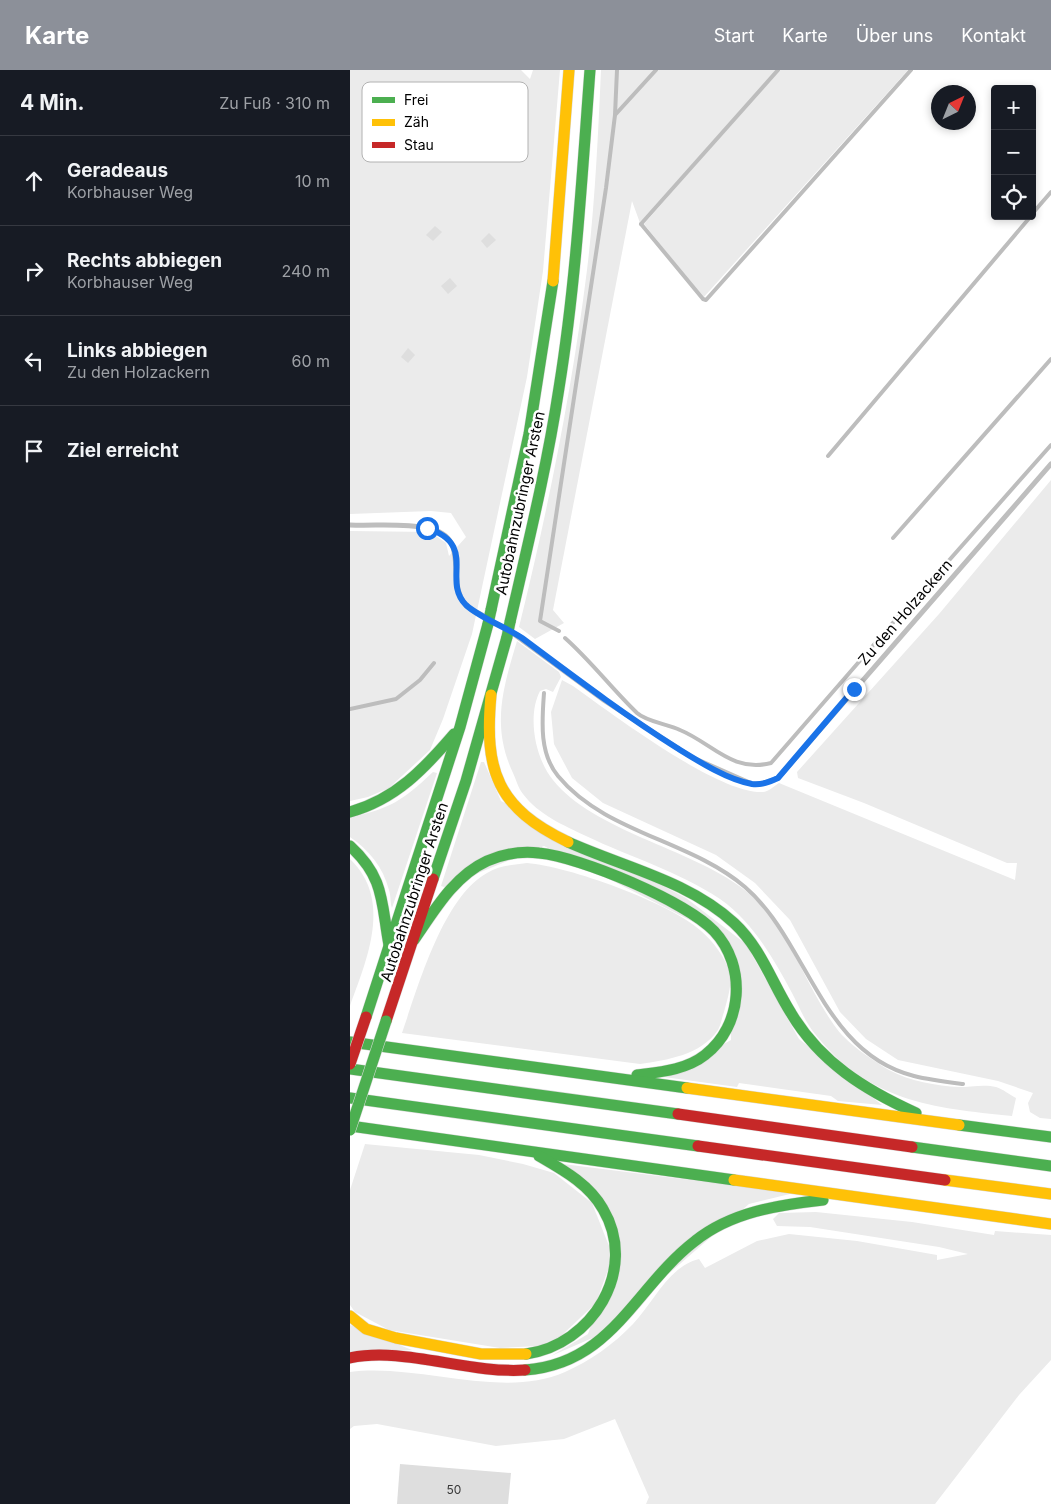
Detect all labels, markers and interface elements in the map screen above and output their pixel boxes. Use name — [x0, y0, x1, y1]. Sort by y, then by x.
text: Karte — [25, 21, 89, 50]
text: Start — [714, 25, 754, 46]
text: Karte — [782, 25, 828, 46]
text: Über uns — [856, 25, 933, 46]
text: Kontakt — [961, 25, 1026, 46]
legend — [362, 82, 528, 162]
north arrow — [931, 85, 976, 130]
map controls — [991, 85, 1036, 220]
button: + — [991, 85, 1036, 130]
text: 4 Min. — [20, 90, 85, 115]
text: Frei — [404, 91, 428, 108]
text: Zu Fuß · 310 m — [219, 93, 330, 113]
text: Zäh — [404, 113, 429, 130]
button: − — [991, 130, 1036, 175]
text: Stau — [404, 136, 434, 153]
text: Geradeaus — [67, 159, 168, 182]
icon: ahead — [20, 167, 48, 195]
text: 10 m — [295, 171, 330, 191]
button: locate — [991, 175, 1036, 220]
text: Korbhauser Weg — [67, 182, 193, 202]
text: Rechts abbiegen — [67, 249, 222, 272]
icon: right — [20, 257, 48, 285]
text: 240 m — [282, 261, 330, 281]
text: Korbhauser Weg — [67, 272, 193, 292]
text: Links abbiegen — [67, 339, 208, 362]
icon: left — [20, 347, 48, 375]
text: 60 m — [291, 351, 330, 371]
text: Zu den Holzackern — [67, 362, 210, 382]
street label: Autobahnzubringer Arsten — [491, 409, 549, 597]
icon: arrive — [20, 437, 48, 465]
text: Ziel erreicht — [67, 439, 179, 462]
route start — [416, 517, 439, 540]
street label: Zu den Holzackern — [854, 555, 956, 669]
route end — [843, 678, 866, 701]
street label: Autobahnzubringer Arsten — [376, 800, 452, 984]
house number: 50 — [447, 1482, 461, 1497]

